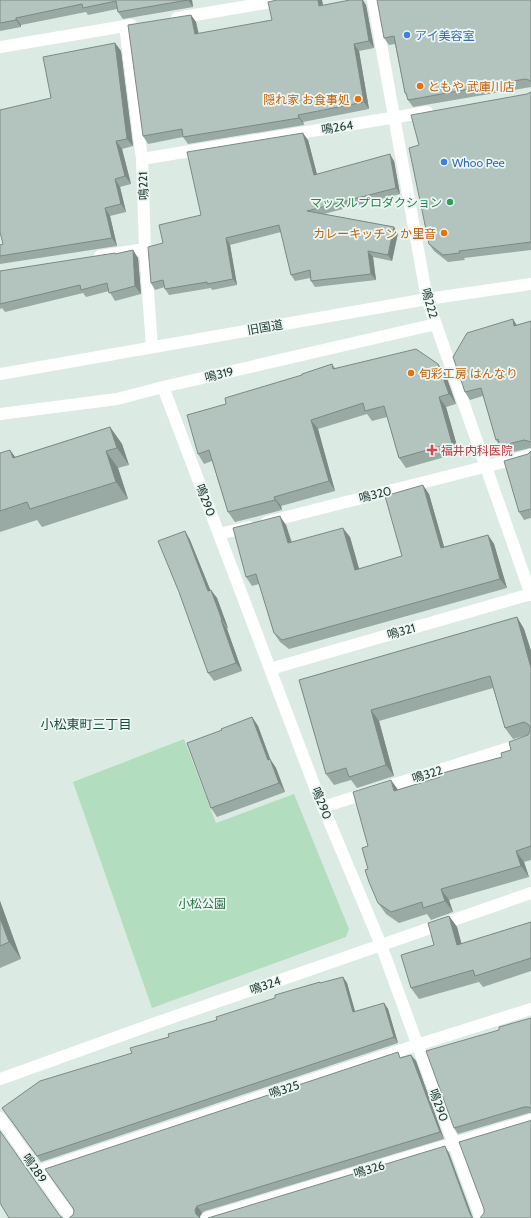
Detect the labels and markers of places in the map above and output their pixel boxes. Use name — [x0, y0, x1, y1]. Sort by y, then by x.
place label: アイ美容室 — [415, 28, 474, 43]
marker: アイ美容室 — [402, 30, 412, 40]
place label: ともや 武庫川店 — [428, 79, 515, 94]
marker: ともや 武庫川店 — [415, 81, 425, 91]
place label: 隠れ家 お食事処 — [263, 92, 350, 107]
marker: 隠れ家 お食事処 — [353, 94, 363, 104]
place label: Whoo Pee — [452, 155, 505, 170]
marker: Whoo Pee — [439, 157, 449, 167]
place label: マッスルプロダクション — [310, 195, 442, 210]
marker: マッスルプロダクション — [445, 197, 455, 207]
place label: カレーキッチン か里音 — [313, 226, 436, 241]
marker: カレーキッチン か里音 — [439, 228, 449, 238]
place label: 旬彩工房 はんなり — [419, 366, 518, 381]
marker: 旬彩工房 はんなり — [406, 368, 416, 378]
place label: 福井内科医院 — [441, 443, 513, 458]
marker: 福井内科医院 — [426, 444, 438, 456]

